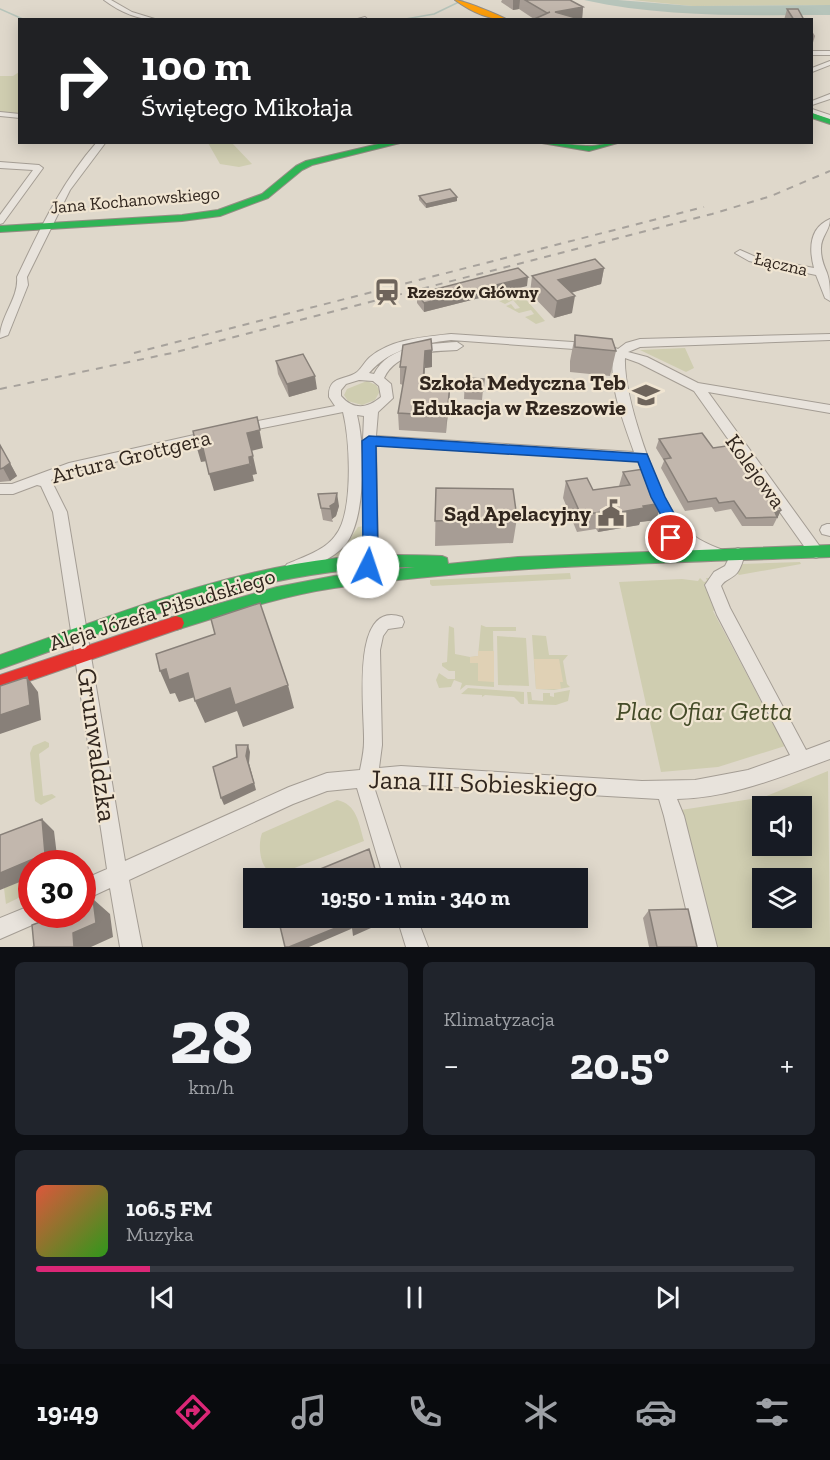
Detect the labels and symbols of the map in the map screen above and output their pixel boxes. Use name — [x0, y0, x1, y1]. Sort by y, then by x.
street label: Jana Kochanowskiego — [49, 182, 221, 218]
street label: Łączna — [752, 247, 810, 281]
station icon: Rzeszów Główny — [372, 277, 402, 307]
place label: Rzeszów Główny — [407, 281, 539, 303]
place label: Szkoła Medyczna Teb Edukacja w Rzeszowie — [412, 369, 626, 421]
school or university icon: Szkoła Medyczna Teb Edukacja w Rzeszowie — [631, 380, 661, 410]
street label: Artura Grottgera — [49, 424, 214, 489]
street label: Kolejowa — [720, 429, 792, 514]
public building icon: Sąd Apelacyjny — [596, 498, 626, 528]
place label: Sąd Apelacyjny — [444, 500, 591, 527]
pin — [645, 512, 696, 563]
position arrow — [336, 535, 400, 599]
street label: Aleja Józefa Piłsudskiego — [46, 562, 278, 657]
street label: Grunwaldzka — [70, 666, 124, 824]
park label: Plac Ofiar Getta — [616, 695, 792, 727]
street label: Jana III Sobieskiego — [368, 763, 598, 803]
speed limit sign: 30 — [18, 850, 96, 928]

